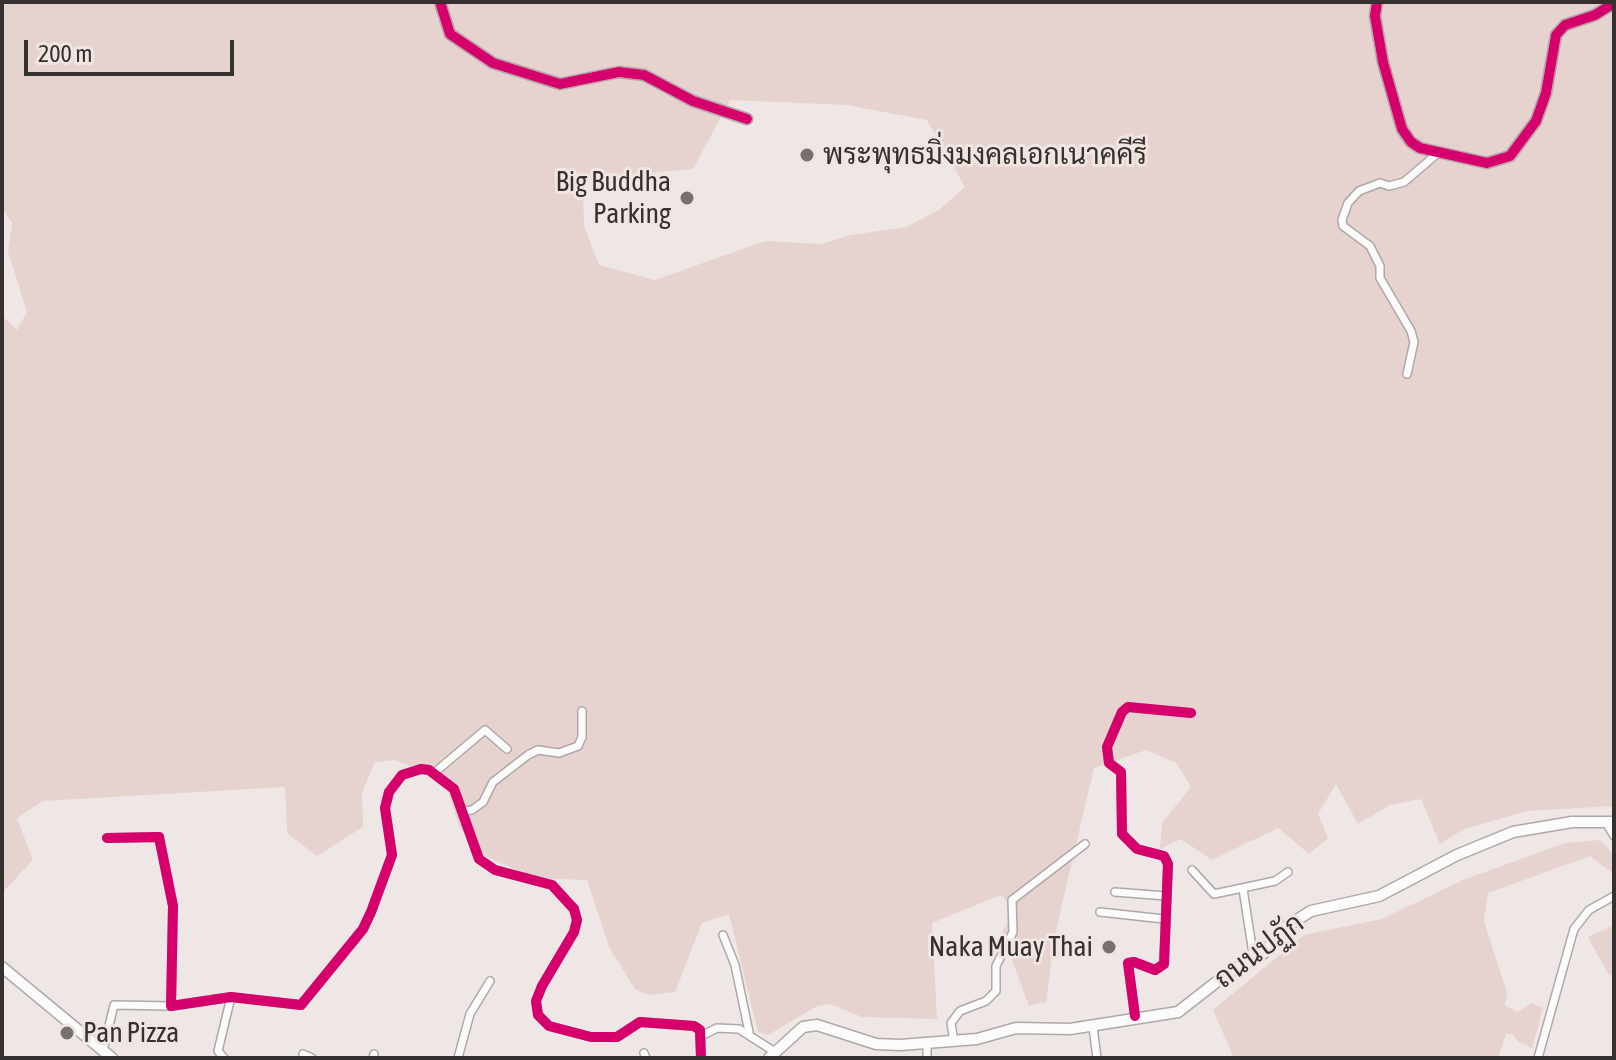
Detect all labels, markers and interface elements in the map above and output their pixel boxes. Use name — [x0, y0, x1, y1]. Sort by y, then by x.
scale bar — [28, 24, 238, 74]
text: 200 m — [38, 40, 92, 67]
place label: พระพุทธมิ่งมงคลเอกเนาคคีรี — [823, 138, 1147, 172]
marker: พระพุทธมิ่งมงคลเอกเนาคคีรี — [798, 146, 816, 164]
place label: Big Buddha Parking — [555, 165, 671, 231]
marker: Big Buddha Parking — [678, 189, 696, 207]
street label: ถนนปฏัก — [1208, 906, 1310, 996]
place label: Naka Muay Thai — [929, 930, 1093, 964]
marker: Naka Muay Thai — [1100, 938, 1118, 956]
place label: Pan Pizza — [83, 1016, 179, 1050]
marker: Pan Pizza — [58, 1024, 76, 1042]

